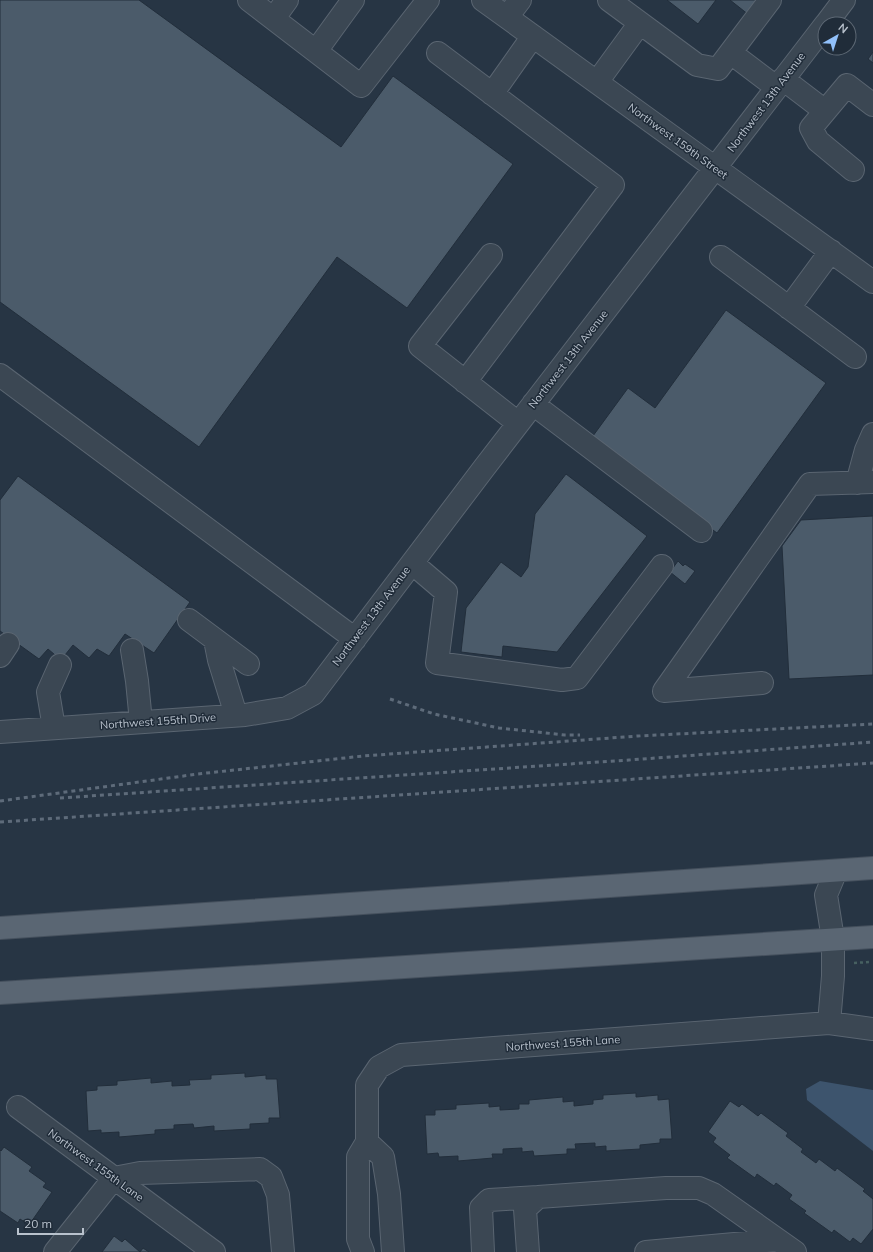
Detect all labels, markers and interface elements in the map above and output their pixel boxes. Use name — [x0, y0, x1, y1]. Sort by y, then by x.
north arrow — [817, 16, 857, 56]
text: N — [836, 20, 851, 36]
street label: Northwest 13th Avenue — [724, 49, 808, 155]
street label: Northwest 159th Street — [625, 100, 731, 182]
street label: Northwest 13th Avenue — [525, 307, 611, 411]
street label: Northwest 13th Avenue — [329, 563, 413, 669]
street label: Northwest 155th Drive — [100, 710, 216, 732]
street label: Northwest 155th Lane — [505, 1032, 621, 1054]
street label: Northwest 155th Lane — [46, 1126, 146, 1204]
scale bar — [18, 1210, 83, 1236]
text: 20 m — [24, 1216, 52, 1231]

